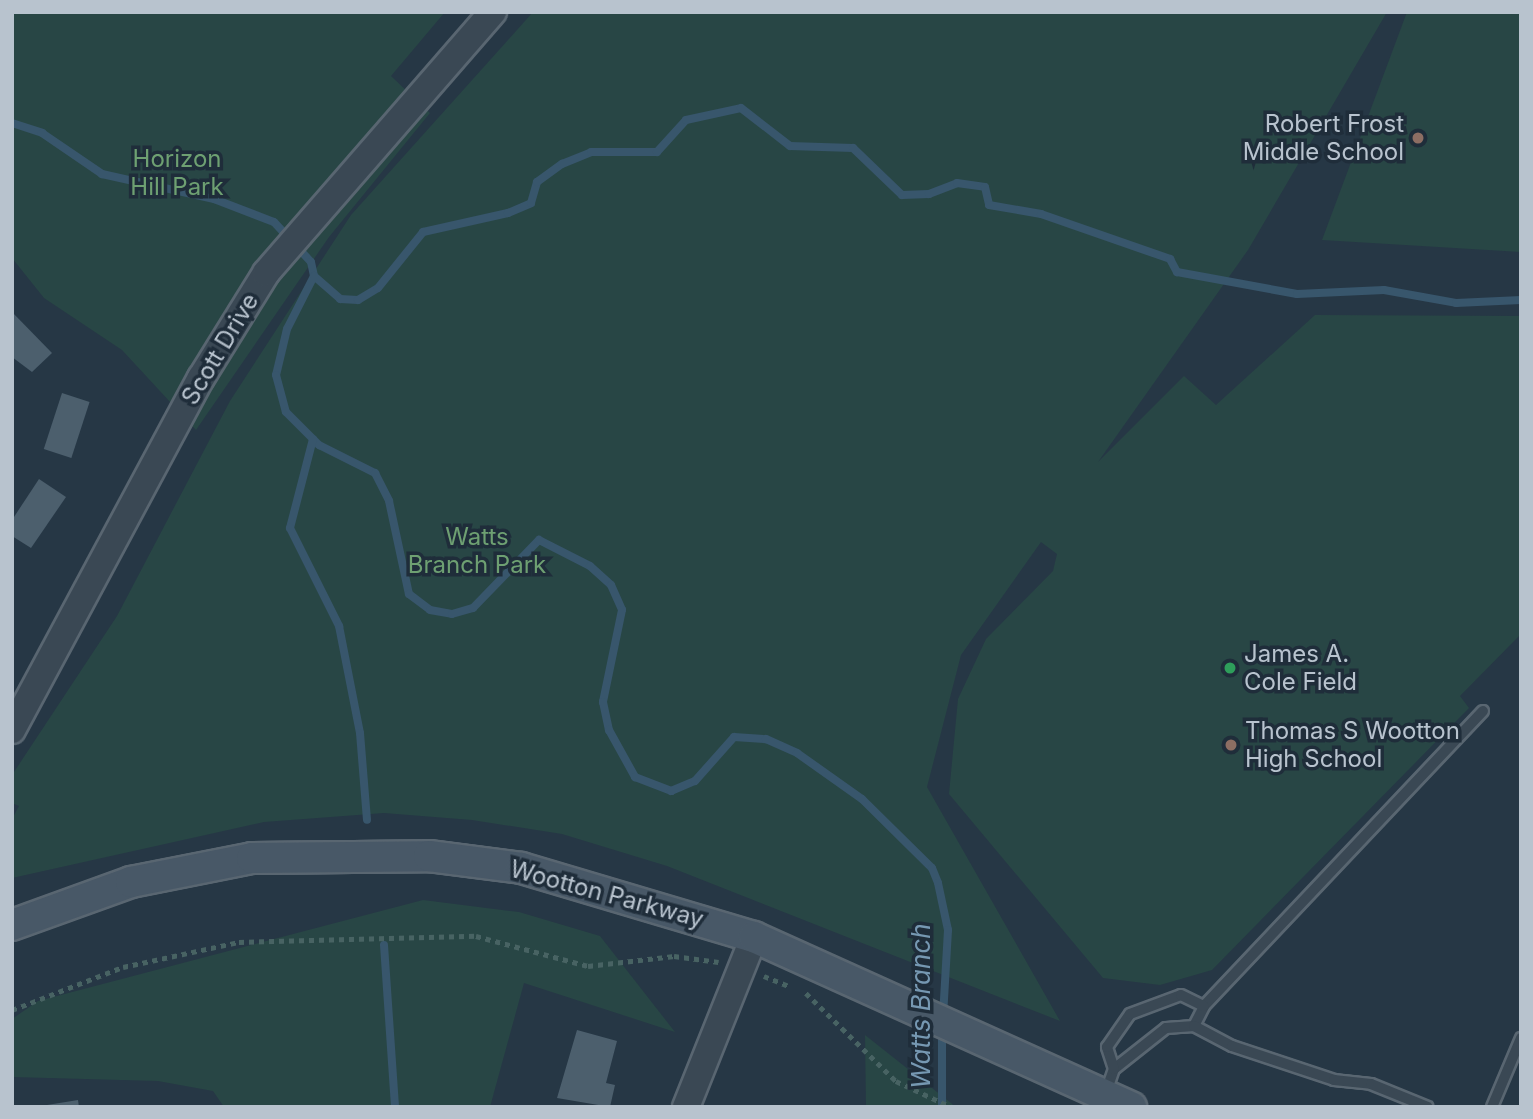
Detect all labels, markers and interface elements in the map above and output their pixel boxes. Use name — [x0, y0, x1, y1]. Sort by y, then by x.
place label: Robert Frost Middle School — [1243, 110, 1404, 166]
marker: Robert Frost Middle School — [1410, 130, 1426, 146]
park label: Horizon Hill Park — [130, 145, 224, 201]
street label: Scott Drive — [175, 288, 265, 410]
park label: Watts Branch Park — [408, 523, 546, 579]
place label: James A. Cole Field — [1244, 640, 1357, 696]
marker: James A. Cole Field — [1222, 660, 1238, 676]
place label: Thomas S Wootton High School — [1245, 717, 1460, 773]
marker: Thomas S Wootton High School — [1223, 737, 1239, 753]
street label: Wootton Parkway — [507, 854, 707, 934]
water label: Watts Branch — [905, 923, 937, 1089]

